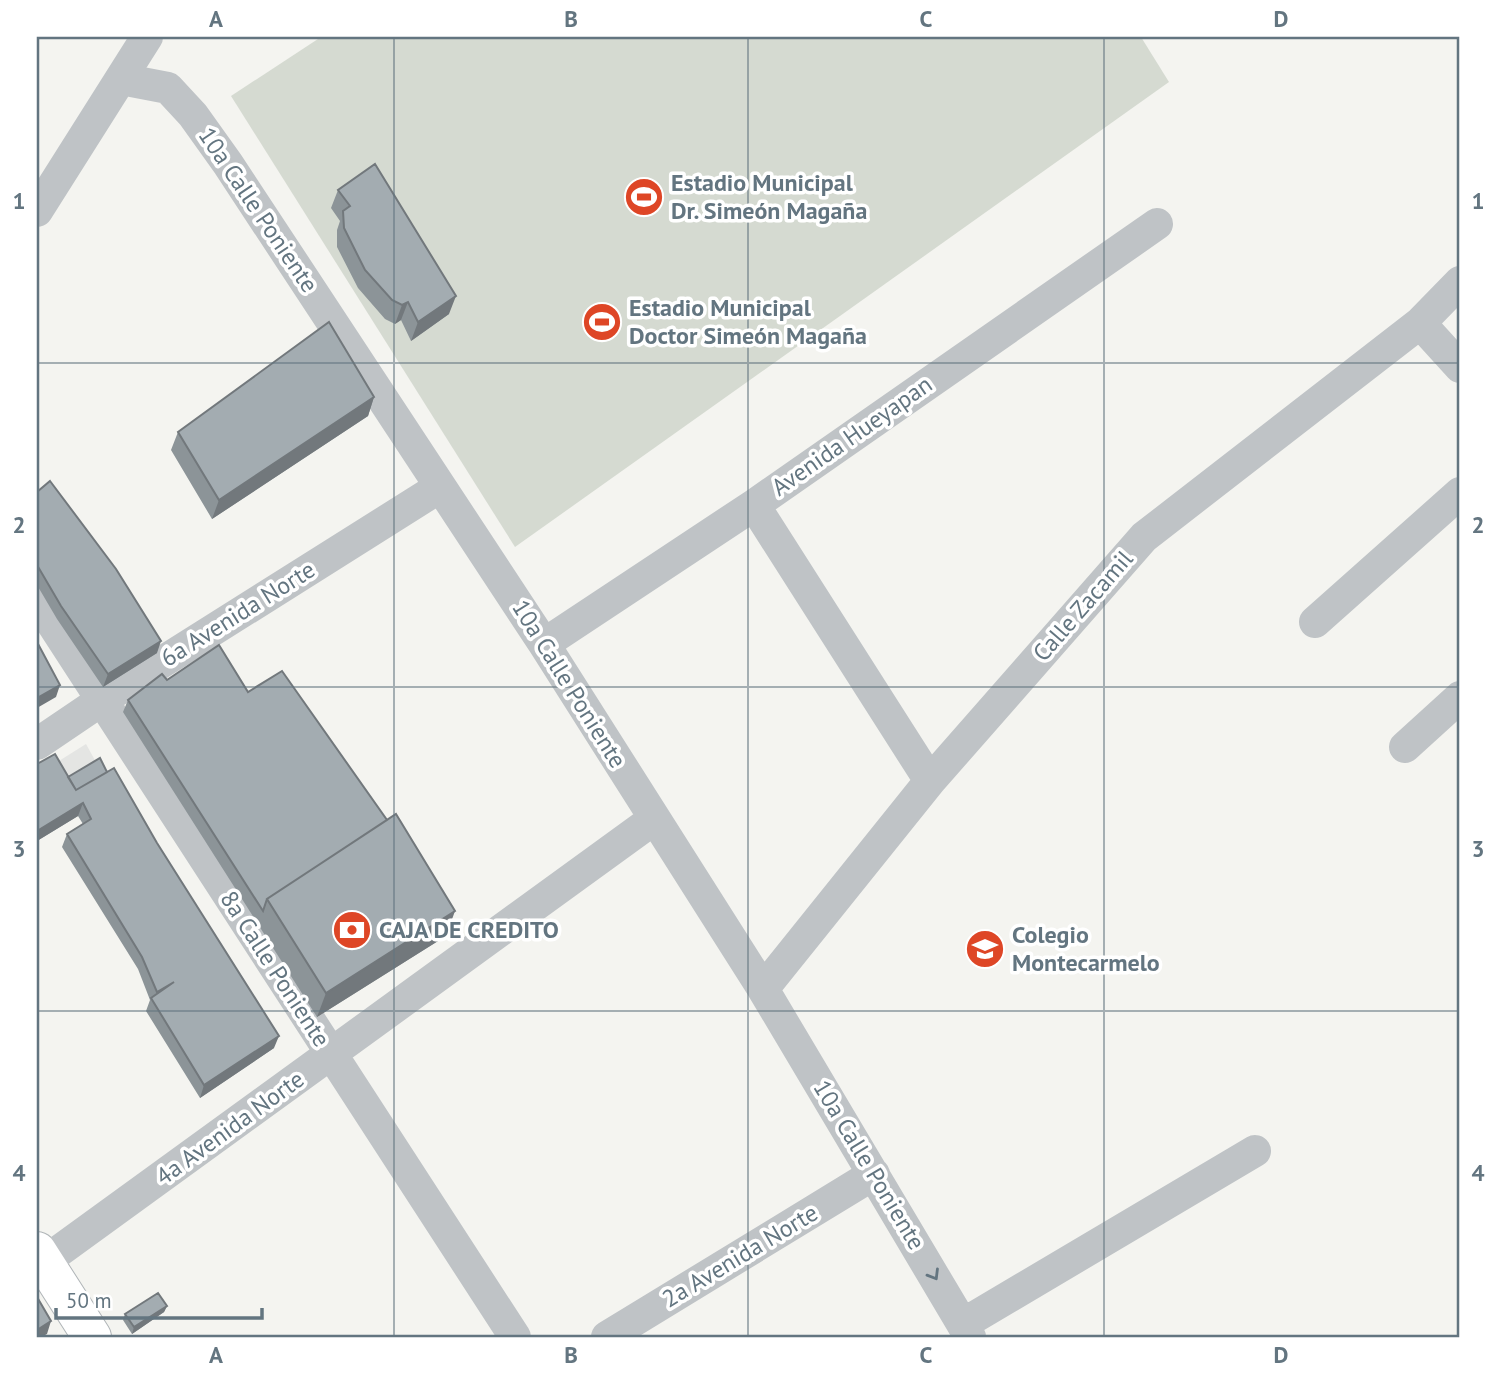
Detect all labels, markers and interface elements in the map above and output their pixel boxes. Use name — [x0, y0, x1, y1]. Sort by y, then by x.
text: A — [209, 4, 223, 33]
text: B — [564, 4, 578, 33]
text: C — [920, 4, 933, 33]
text: D — [1274, 4, 1288, 33]
street label: 10a Calle Poniente — [192, 121, 325, 298]
place label: Estadio Municipal Dr. Simeón Magaña — [671, 167, 867, 226]
sports icon: Estadio Municipal Dr. Simeón Magaña — [623, 176, 665, 218]
text: 1 — [12, 186, 26, 215]
text: 1 — [1471, 186, 1485, 215]
place label: Estadio Municipal Doctor Simeón Magaña — [629, 292, 867, 351]
sports icon: Estadio Municipal Doctor Simeón Magaña — [581, 301, 623, 343]
street label: Avenida Hueyapan — [765, 369, 938, 503]
text: 2 — [12, 510, 26, 539]
text: 2 — [1471, 510, 1485, 539]
street label: Calle Zacamil — [1026, 544, 1139, 668]
street label: 6a Avenida Norte — [155, 554, 321, 673]
street label: 10a Calle Poniente — [505, 594, 634, 774]
text: 3 — [12, 834, 26, 863]
text: 3 — [1471, 834, 1485, 863]
street label: 8a Calle Poniente — [214, 885, 337, 1052]
bank icon: CAJA DE CREDITO — [331, 909, 373, 951]
place label: CAJA DE CREDITO — [379, 914, 559, 945]
place label: Colegio Montecarmelo — [1012, 919, 1160, 978]
school or university icon: Colegio Montecarmelo — [964, 928, 1006, 970]
street label: 4a Avenida Norte — [149, 1063, 310, 1192]
street label: 10a Calle Poniente — [807, 1074, 932, 1255]
text: 4 — [12, 1158, 26, 1187]
text: 4 — [1471, 1158, 1485, 1187]
street label: 2a Avenida Norte — [656, 1197, 823, 1314]
one-way arrow — [925, 1268, 938, 1281]
scale bar — [56, 1276, 262, 1320]
text: 50 m — [66, 1287, 112, 1314]
text: A — [209, 1340, 223, 1369]
text: B — [564, 1340, 578, 1369]
text: C — [920, 1340, 933, 1369]
text: D — [1274, 1340, 1288, 1369]

